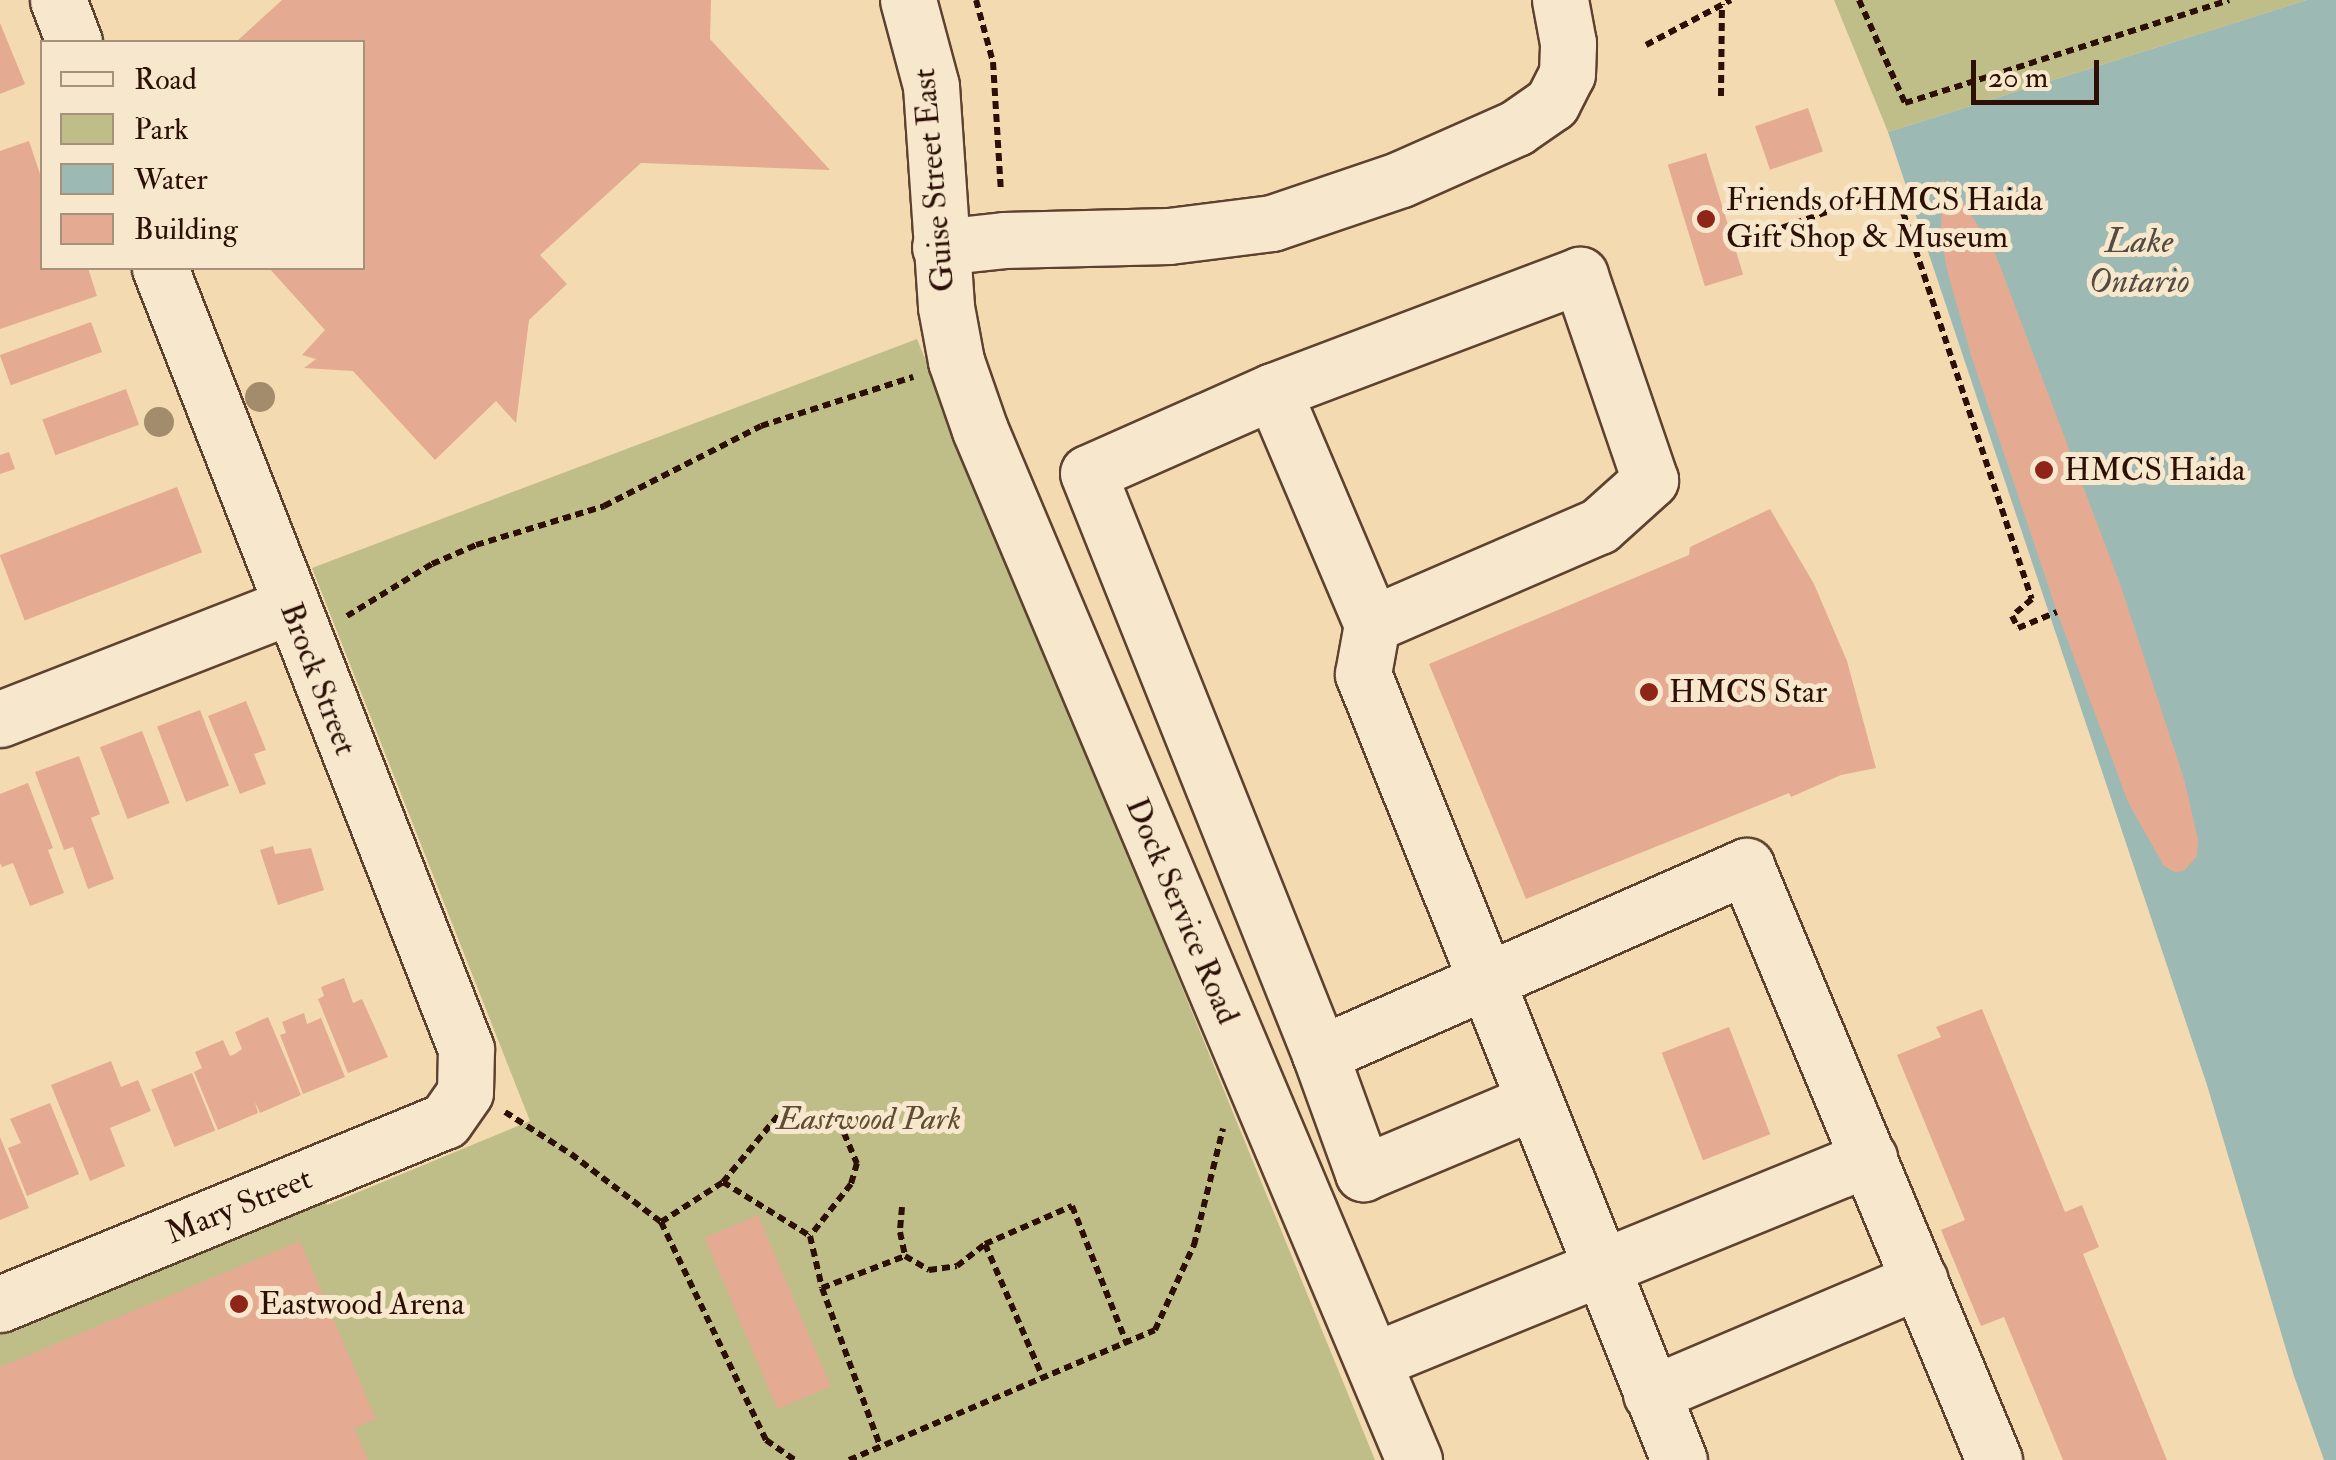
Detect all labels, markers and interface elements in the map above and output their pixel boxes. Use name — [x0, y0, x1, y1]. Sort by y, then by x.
legend — [40, 40, 365, 270]
scale bar — [1976, 40, 2104, 102]
text: 20 m — [1988, 59, 2048, 96]
text: Road — [134, 61, 197, 98]
street label: Guise Street East — [905, 67, 963, 293]
text: Park — [134, 111, 189, 148]
text: Water — [134, 161, 208, 198]
place label: Friends of HMCS Haida Gift Shop & Museum — [1726, 182, 2043, 257]
marker: Friends of HMCS Haida Gift Shop & Museum — [1695, 208, 1717, 230]
text: Building — [134, 211, 238, 248]
water label: Lake Ontario — [2088, 220, 2190, 302]
place label: HMCS Haida — [2064, 451, 2245, 489]
marker: HMCS Haida — [2033, 459, 2055, 481]
street label: Brock Street — [271, 597, 365, 761]
place label: HMCS Star — [1669, 673, 1827, 711]
marker: HMCS Star — [1638, 681, 1660, 703]
street label: Dock Service Road — [1117, 792, 1247, 1030]
park label: Eastwood Park — [777, 1100, 961, 1138]
street label: Mary Street — [161, 1159, 317, 1253]
place label: Eastwood Arena — [259, 1285, 465, 1323]
marker: Eastwood Arena — [228, 1293, 250, 1315]

